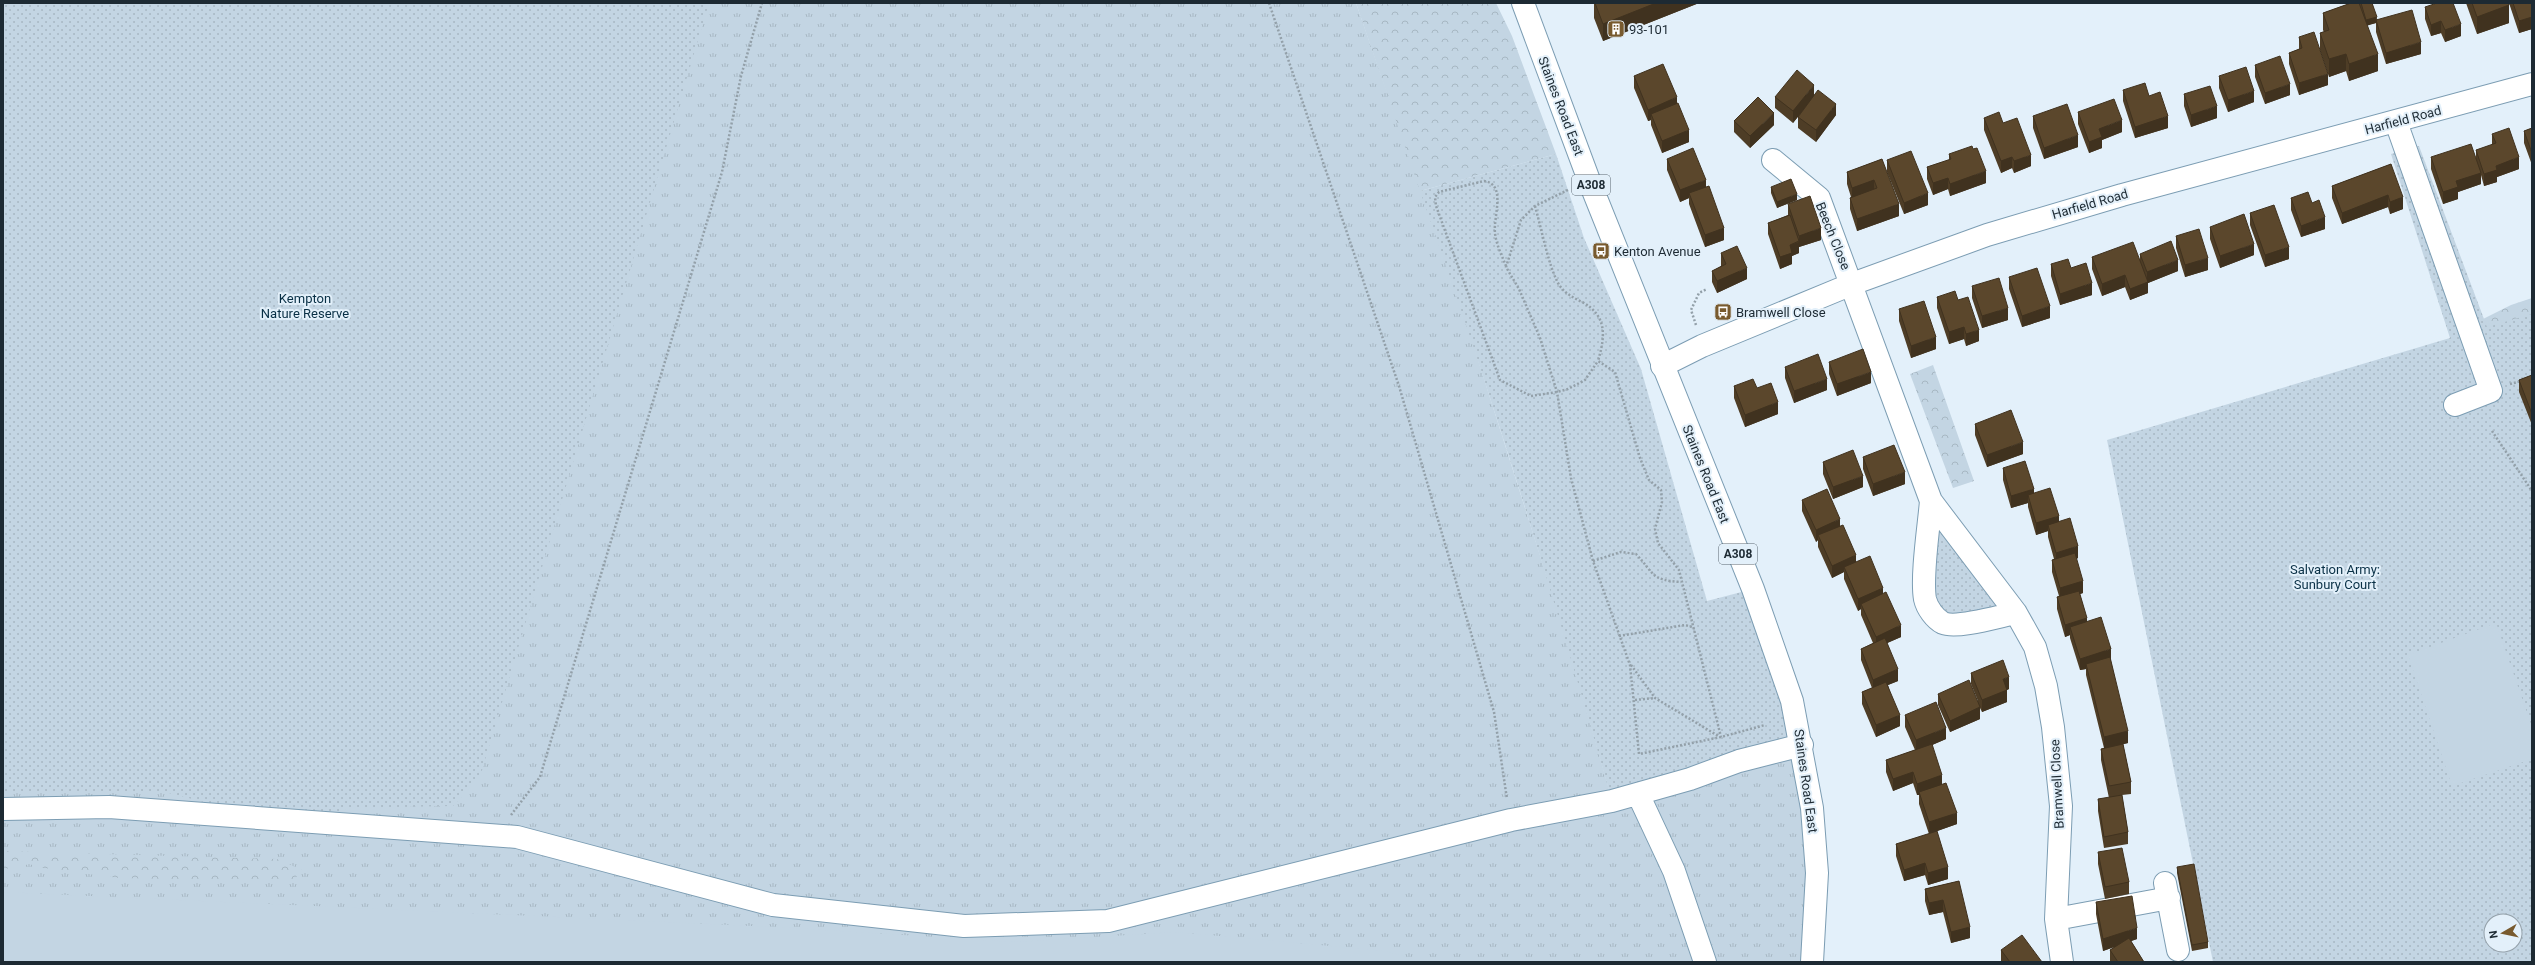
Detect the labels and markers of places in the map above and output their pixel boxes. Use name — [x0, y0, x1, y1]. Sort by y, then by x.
building icon: 93-101 — [1606, 19, 1626, 39]
place label: 93-101 — [1629, 22, 1669, 37]
bus stop icon: Kenton Avenue — [1591, 241, 1611, 261]
place label: Kenton Avenue — [1614, 244, 1701, 259]
bus stop icon: Bramwell Close — [1713, 302, 1733, 322]
place label: Bramwell Close — [1736, 305, 1826, 320]

